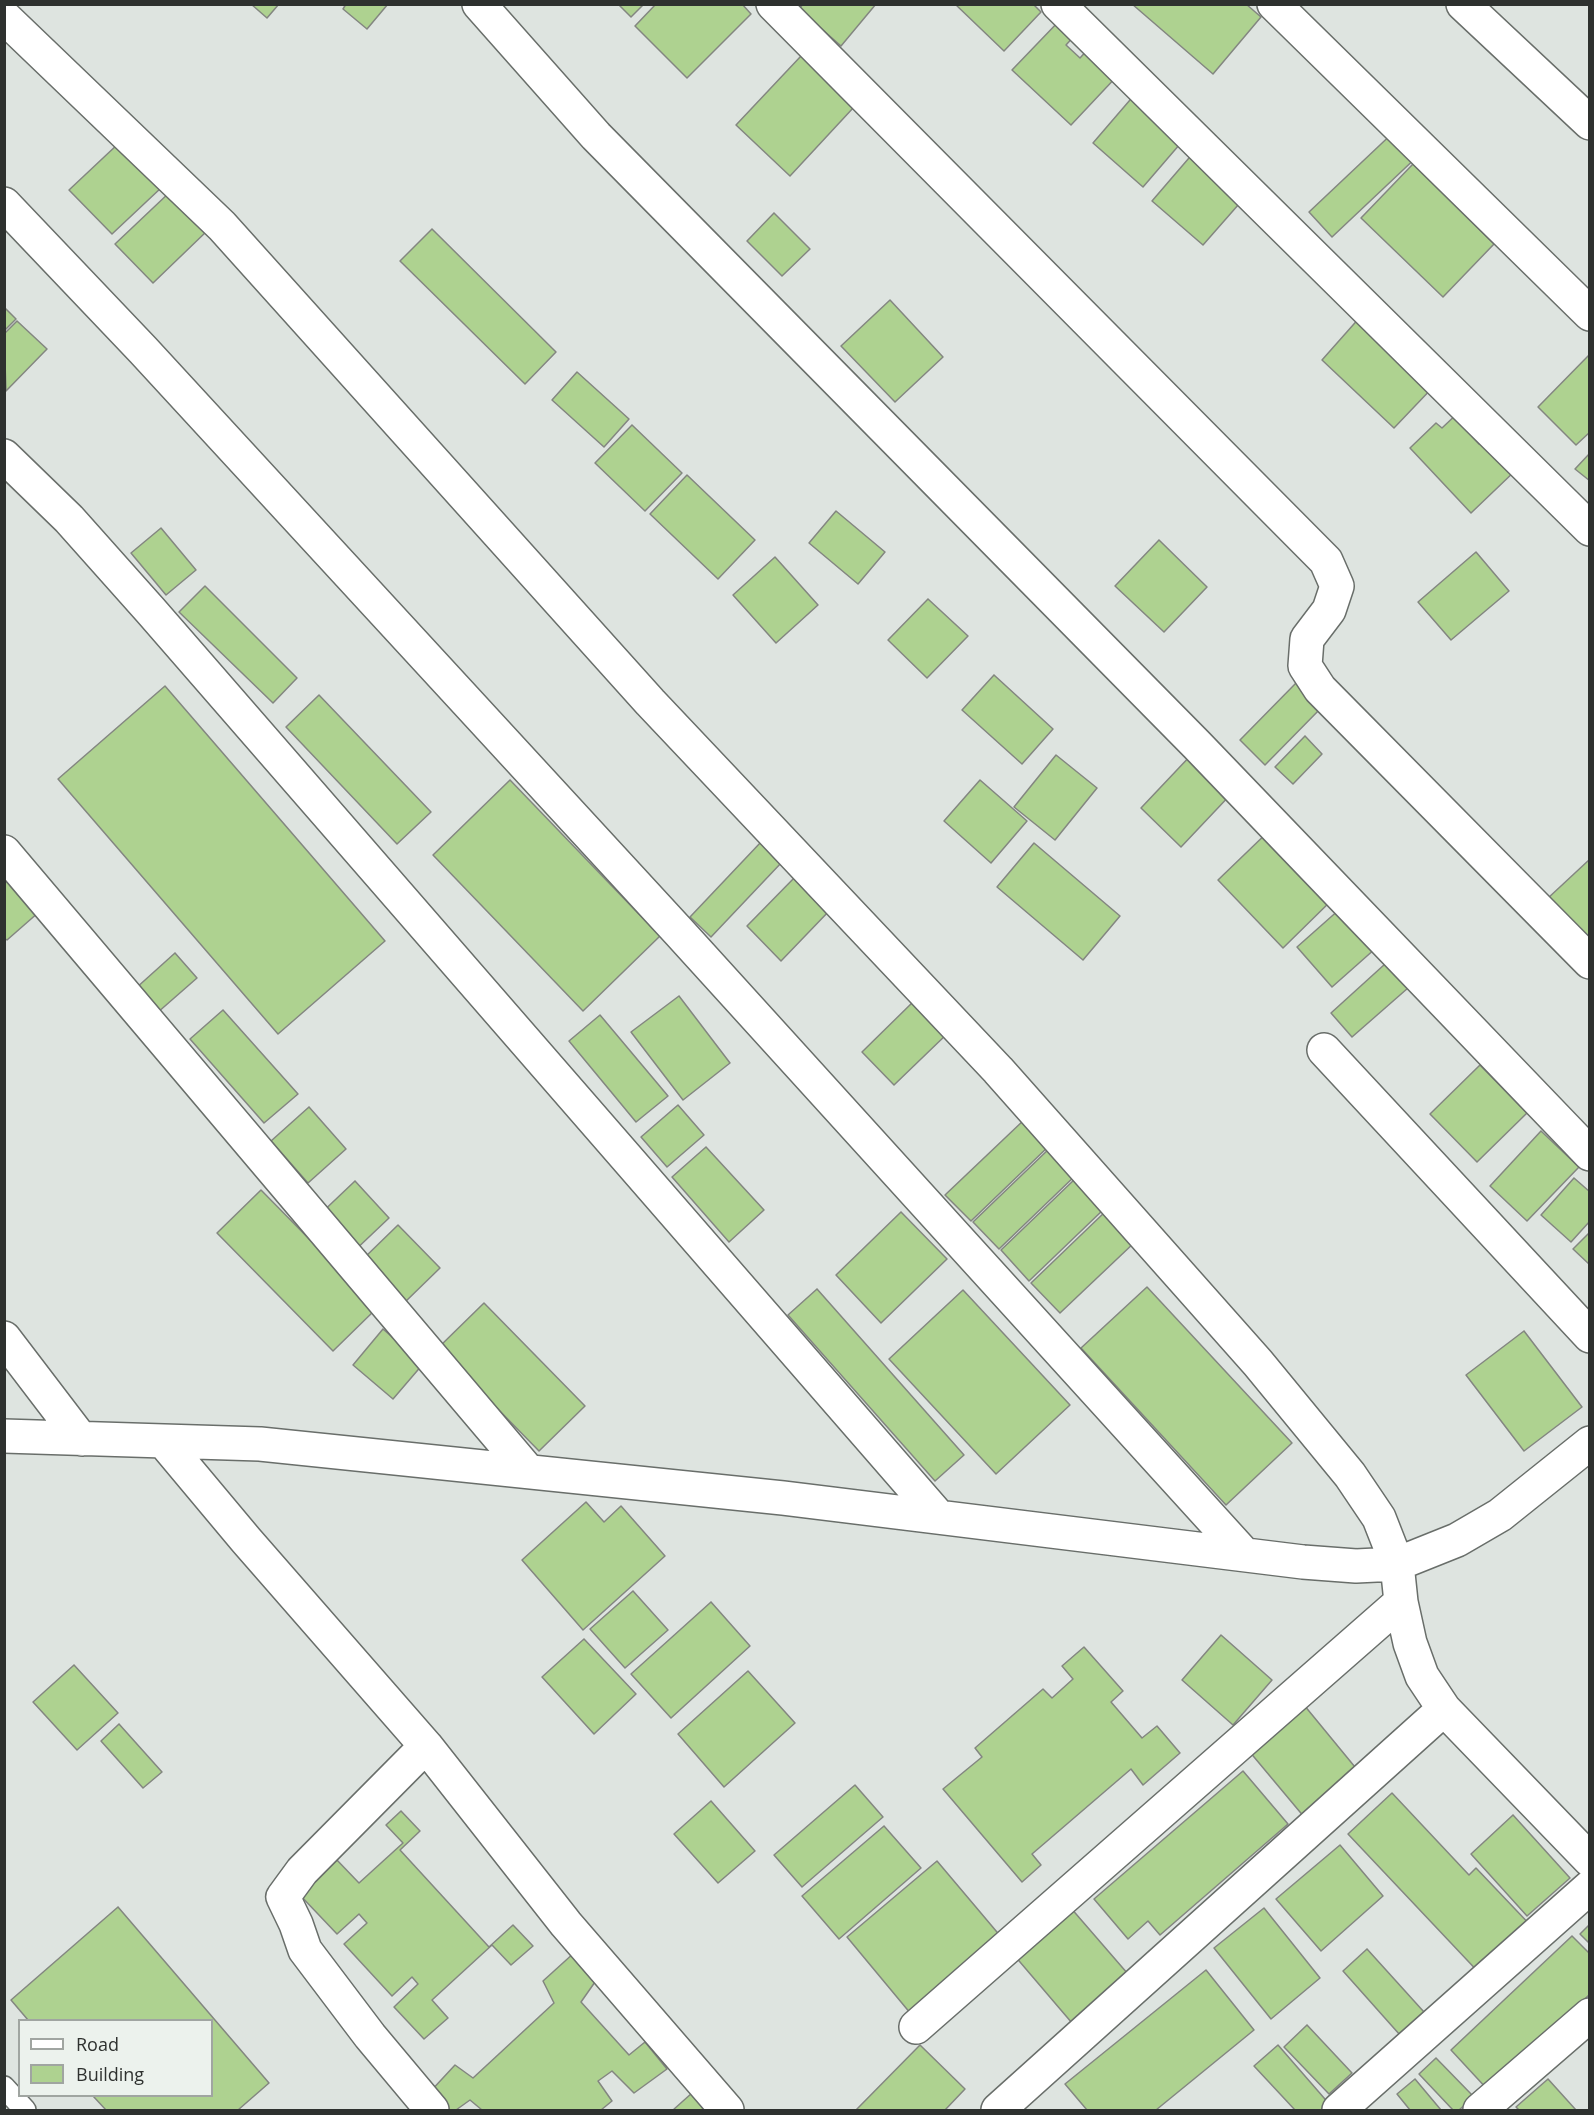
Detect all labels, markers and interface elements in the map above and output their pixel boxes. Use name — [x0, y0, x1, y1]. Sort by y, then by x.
legend — [18, 2019, 213, 2097]
text: Road — [76, 2032, 119, 2056]
text: Building — [76, 2062, 144, 2086]

